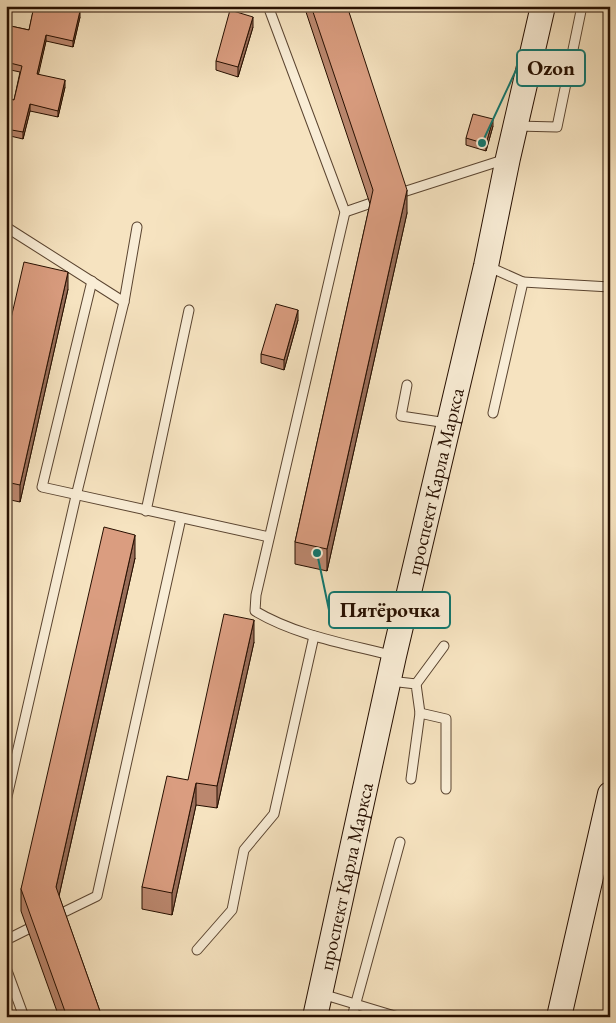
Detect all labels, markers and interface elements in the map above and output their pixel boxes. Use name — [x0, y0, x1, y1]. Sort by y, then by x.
callout: Ozon — [517, 50, 585, 86]
text: Ozon — [527, 54, 575, 81]
street label: проспект Карла Маркса — [401, 385, 470, 578]
callout: Пятёрочка — [329, 592, 450, 628]
text: Пятёрочка — [340, 596, 441, 623]
street label: проспект Карла Маркса — [313, 780, 379, 973]

